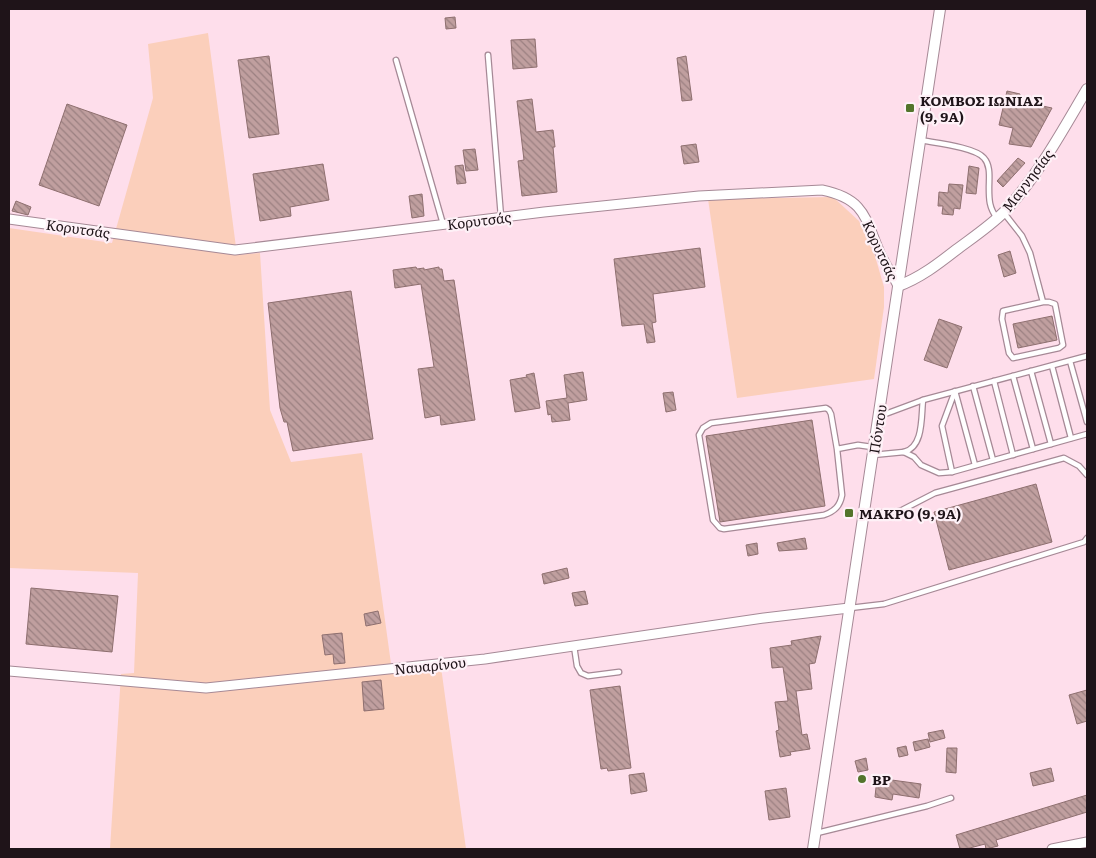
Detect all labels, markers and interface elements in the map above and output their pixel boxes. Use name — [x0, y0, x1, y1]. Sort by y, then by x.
place label: ΚΟΜΒΟΣ ΙΩΝΙΑΣ (9, 9Α) — [920, 90, 1043, 126]
marker: ΚΟΜΒΟΣ ΙΩΝΙΑΣ (9, 9Α) — [904, 102, 916, 114]
street label: Μαγνησίας — [997, 144, 1057, 216]
street label: Κορυτσάς — [446, 206, 512, 234]
street label: Κορυτσάς — [45, 214, 111, 242]
street label: Κορυτσάς — [858, 217, 904, 284]
street label: Πόντου — [863, 403, 891, 455]
place label: ΜΑΚΡΟ (9, 9Α) — [859, 503, 961, 523]
marker: ΜΑΚΡΟ (9, 9Α) — [843, 507, 855, 519]
street label: Ναυαρίνου — [393, 651, 467, 679]
place label: BP — [872, 769, 891, 789]
marker: BP — [856, 773, 868, 785]

